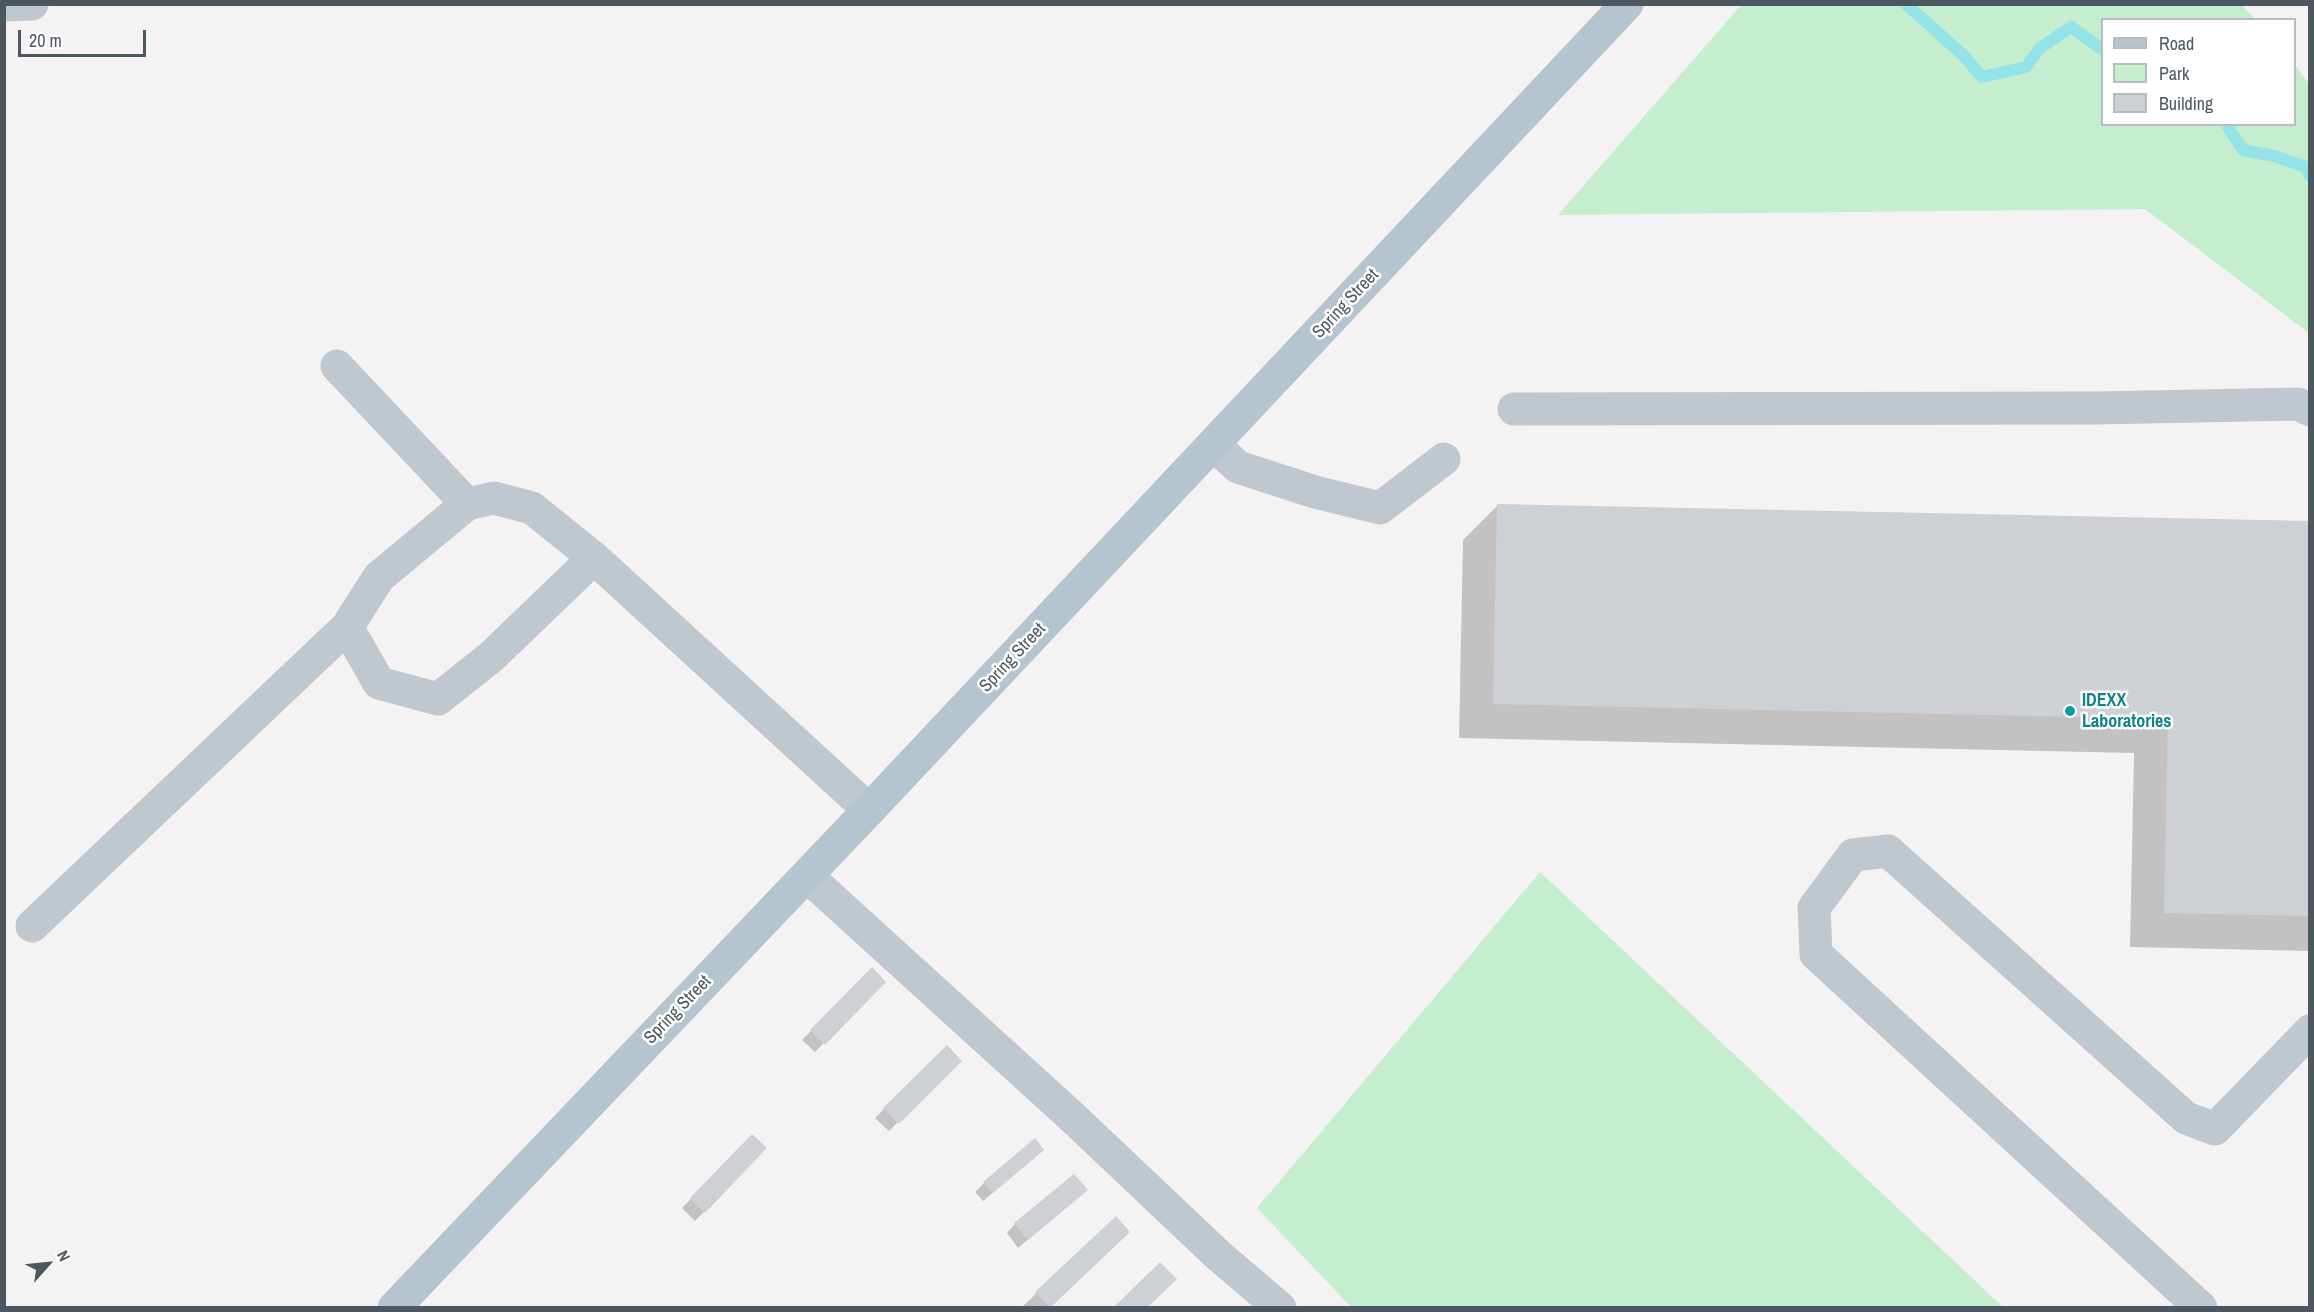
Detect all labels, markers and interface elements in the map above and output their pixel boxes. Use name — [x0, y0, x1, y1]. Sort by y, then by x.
scale bar — [21, 18, 148, 56]
legend — [2101, 18, 2296, 126]
text: 20 m — [29, 28, 62, 53]
text: Road — [2159, 31, 2194, 56]
text: Park — [2159, 61, 2189, 86]
text: Building — [2159, 91, 2213, 116]
street label: Spring Street — [1308, 265, 1384, 343]
street label: Spring Street — [975, 619, 1051, 697]
place label: IDEXX Laboratories — [2082, 690, 2171, 732]
marker: IDEXX Laboratories — [2063, 704, 2077, 718]
street label: Spring Street — [640, 971, 716, 1049]
north arrow — [18, 1234, 78, 1294]
text: N — [52, 1247, 76, 1265]

